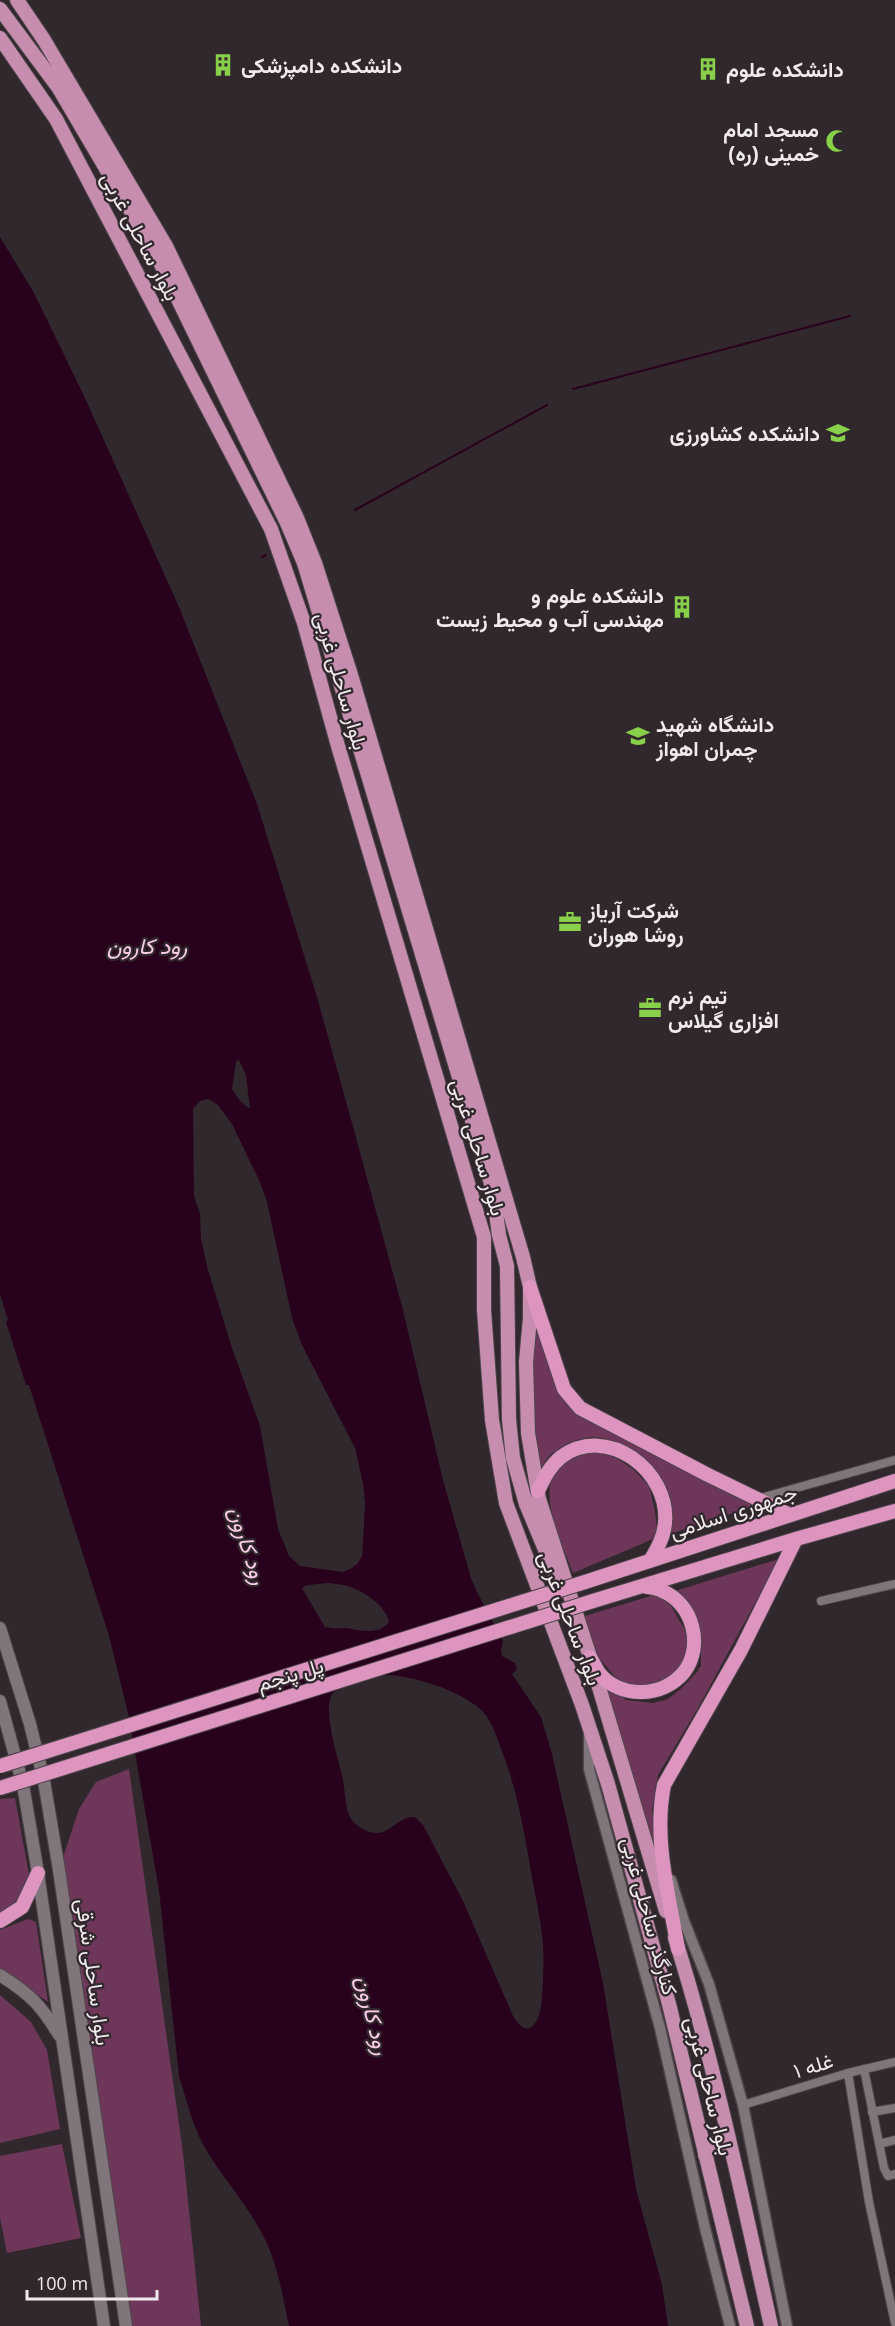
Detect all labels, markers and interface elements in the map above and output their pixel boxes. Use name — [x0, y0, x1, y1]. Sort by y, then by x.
place label: دانشکده دامپزشکی — [241, 51, 402, 80]
building icon: دانشکده دامپزشکی — [210, 52, 236, 78]
place label: دانشکده علوم — [726, 55, 844, 84]
building icon: دانشکده علوم — [695, 56, 721, 82]
place label: مسجد امام خمینی (ره) — [723, 115, 819, 167]
mosque icon: مسجد امام خمینی (ره) — [824, 128, 850, 154]
street label: بلوار ساحلی غربی — [95, 167, 187, 305]
place label: دانشکده کشاورزی — [670, 419, 820, 447]
school or university icon: دانشکده کشاورزی — [825, 420, 851, 446]
place label: دانشکده علوم و مهندسی آب و محیط زیست — [436, 581, 664, 633]
building icon: دانشکده علوم و مهندسی آب و محیط زیست — [669, 594, 695, 620]
street label: بلوار ساحلی غربی — [309, 609, 375, 753]
place label: دانشگاه شهید چمران اهواز — [655, 710, 774, 763]
school or university icon: دانشگاه شهید چمران اهواز — [625, 723, 651, 749]
place label: شرکت آریاز روشا هوران — [587, 896, 684, 948]
office icon: شرکت آریاز روشا هوران — [557, 909, 583, 935]
water label: رود کارون — [107, 930, 188, 960]
place label: تیم نرم افزاری گیلاس — [668, 982, 779, 1034]
office icon: تیم نرم افزاری گیلاس — [637, 995, 663, 1021]
street label: بلوار ساحلی غربی — [445, 1075, 513, 1219]
street label: جمهوری اسلامی — [666, 1477, 800, 1545]
water label: رود کارون — [222, 1502, 276, 1588]
street label: بلوار ساحلی غربی — [532, 1547, 610, 1689]
street label: پل پنجم — [253, 1651, 327, 1698]
street label: کنارگذر ساحلی غربی — [615, 1834, 685, 1998]
street label: بلوار ساحلی شرقی — [70, 1897, 118, 2047]
water label: رود کارون — [350, 1972, 398, 2058]
street label: بلوار ساحلی غربی — [679, 2014, 741, 2158]
street label: غله ۱ — [790, 2046, 836, 2084]
scale bar — [27, 2263, 158, 2301]
text: 100 m — [36, 2271, 88, 2295]

